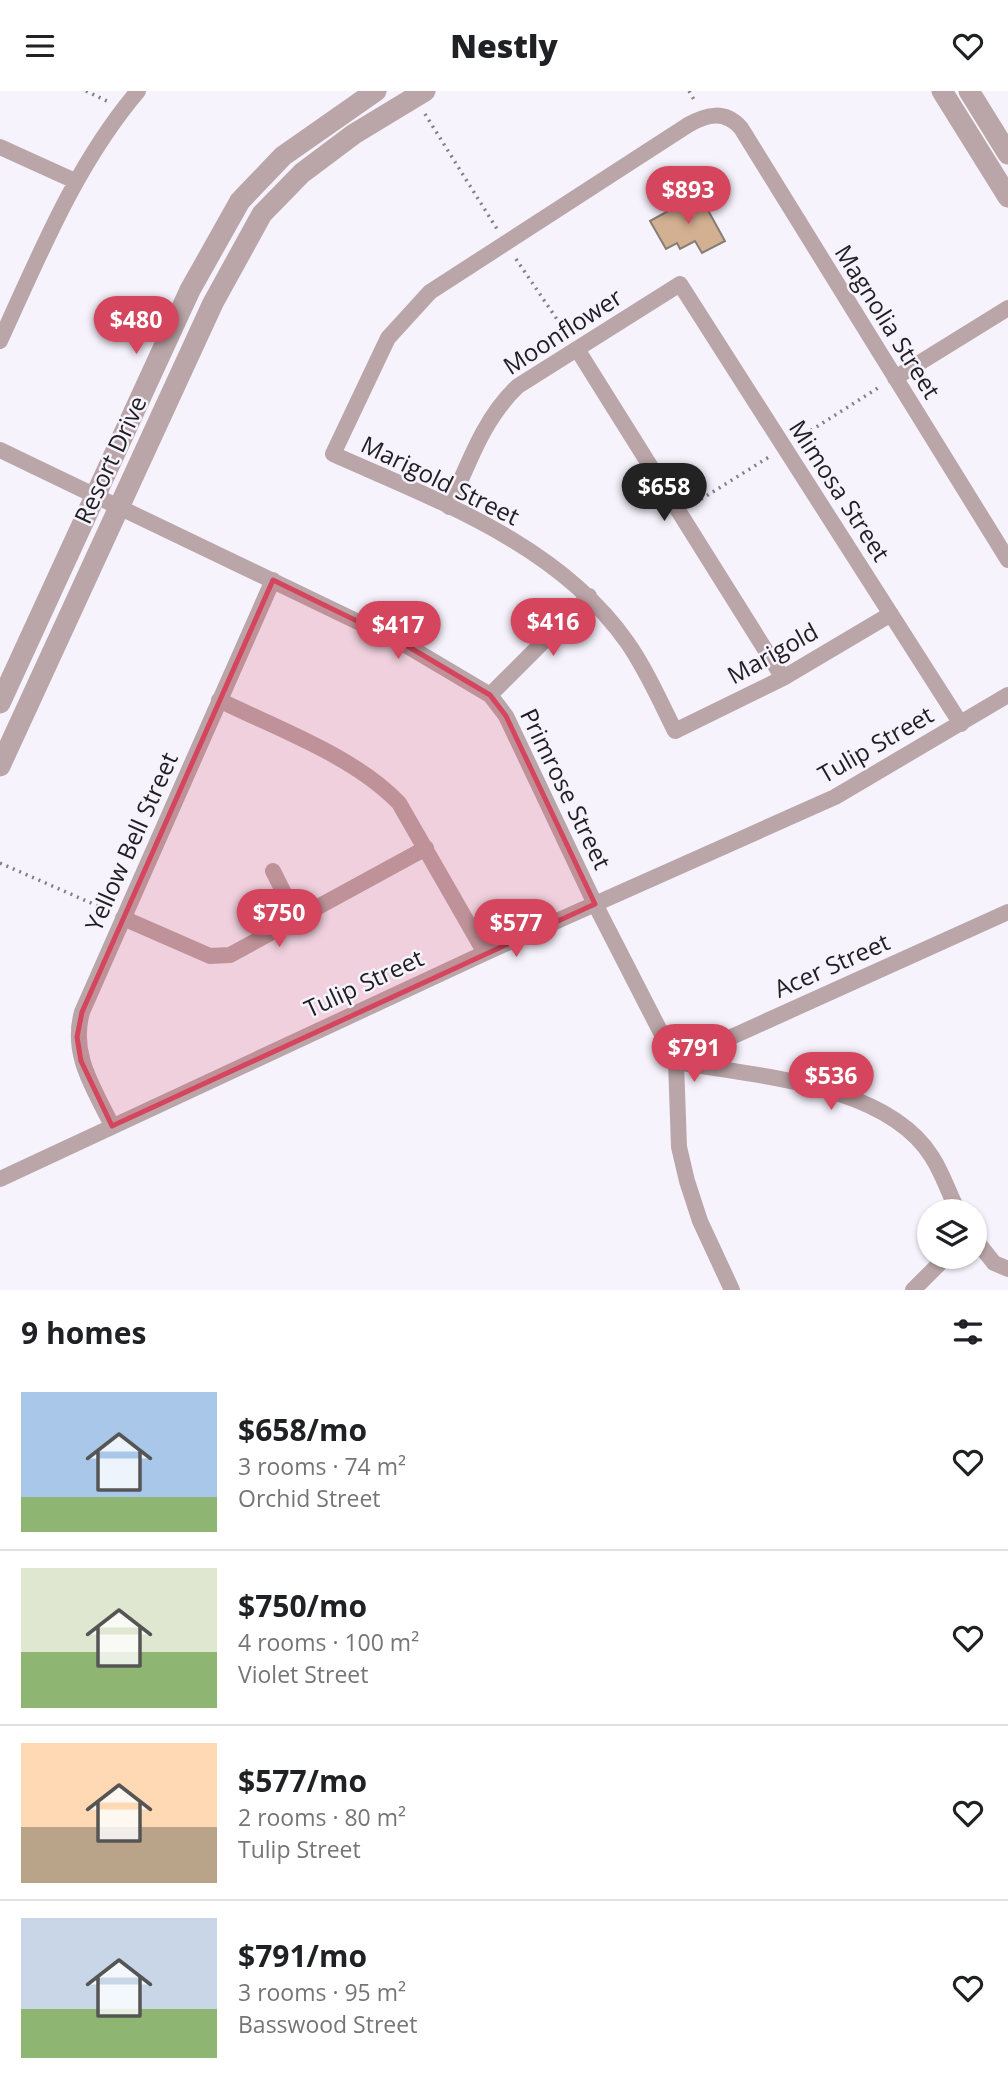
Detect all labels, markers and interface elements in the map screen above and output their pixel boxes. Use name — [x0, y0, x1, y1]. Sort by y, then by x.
text: Nestly — [450, 24, 558, 67]
icon: menu — [21, 27, 59, 65]
icon: heart — [949, 27, 987, 65]
pin: $893 — [647, 167, 729, 226]
text: $893 — [662, 173, 714, 205]
street label: Magnolia Street — [828, 238, 949, 405]
street label: Moonflower — [496, 280, 628, 382]
pin: $480 — [95, 296, 177, 356]
text: $480 — [110, 303, 162, 335]
street label: Resort Drive — [66, 390, 154, 529]
street label: Mimosa Street — [782, 413, 898, 567]
street label: Marigold Street — [356, 427, 525, 532]
pin: $658 — [623, 463, 705, 523]
text: $658 — [638, 470, 690, 502]
pin: $416 — [512, 599, 594, 658]
pin: $417 — [357, 601, 439, 661]
text: $416 — [527, 605, 579, 637]
text: $417 — [372, 608, 424, 640]
street label: Marigold — [721, 614, 824, 691]
street label: Tulip Street — [812, 697, 939, 790]
street label: Primrose Street — [513, 702, 620, 874]
street label: Yellow Bell Street — [76, 747, 185, 936]
pin: $750 — [238, 889, 320, 949]
text: $750 — [253, 896, 305, 928]
pin: $577 — [475, 899, 557, 959]
text: $577 — [490, 906, 542, 938]
street label: Acer Street — [768, 924, 894, 1005]
street label: Tulip Street — [298, 941, 428, 1025]
pin: $791 — [653, 1025, 735, 1084]
text: $791 — [668, 1031, 720, 1063]
pin: $536 — [790, 1053, 872, 1112]
text: $536 — [805, 1059, 857, 1091]
map controls — [917, 1199, 987, 1269]
button: layers — [917, 1199, 987, 1269]
text: 9 homes — [21, 1312, 146, 1353]
icon: filters — [949, 1313, 987, 1351]
text: $658/mo — [238, 1409, 367, 1450]
icon: home — [77, 1420, 161, 1504]
icon: heart — [949, 1443, 987, 1481]
text: 3 rooms · 74 m² — [238, 1450, 406, 1482]
text: Orchid Street — [238, 1482, 381, 1514]
text: $750/mo — [238, 1585, 367, 1626]
icon: home — [77, 1596, 161, 1680]
icon: heart — [949, 1619, 987, 1657]
text: 4 rooms · 100 m² — [238, 1626, 419, 1658]
text: Violet Street — [238, 1658, 369, 1690]
text: $577/mo — [238, 1760, 367, 1801]
icon: home — [77, 1771, 161, 1855]
icon: heart — [949, 1794, 987, 1832]
text: 2 rooms · 80 m² — [238, 1801, 406, 1833]
text: Tulip Street — [238, 1833, 361, 1865]
text: $791/mo — [238, 1935, 367, 1976]
icon: home — [77, 1946, 161, 2030]
icon: heart — [949, 1969, 987, 2007]
text: 3 rooms · 95 m² — [238, 1976, 406, 2008]
text: Basswood Street — [238, 2008, 417, 2040]

